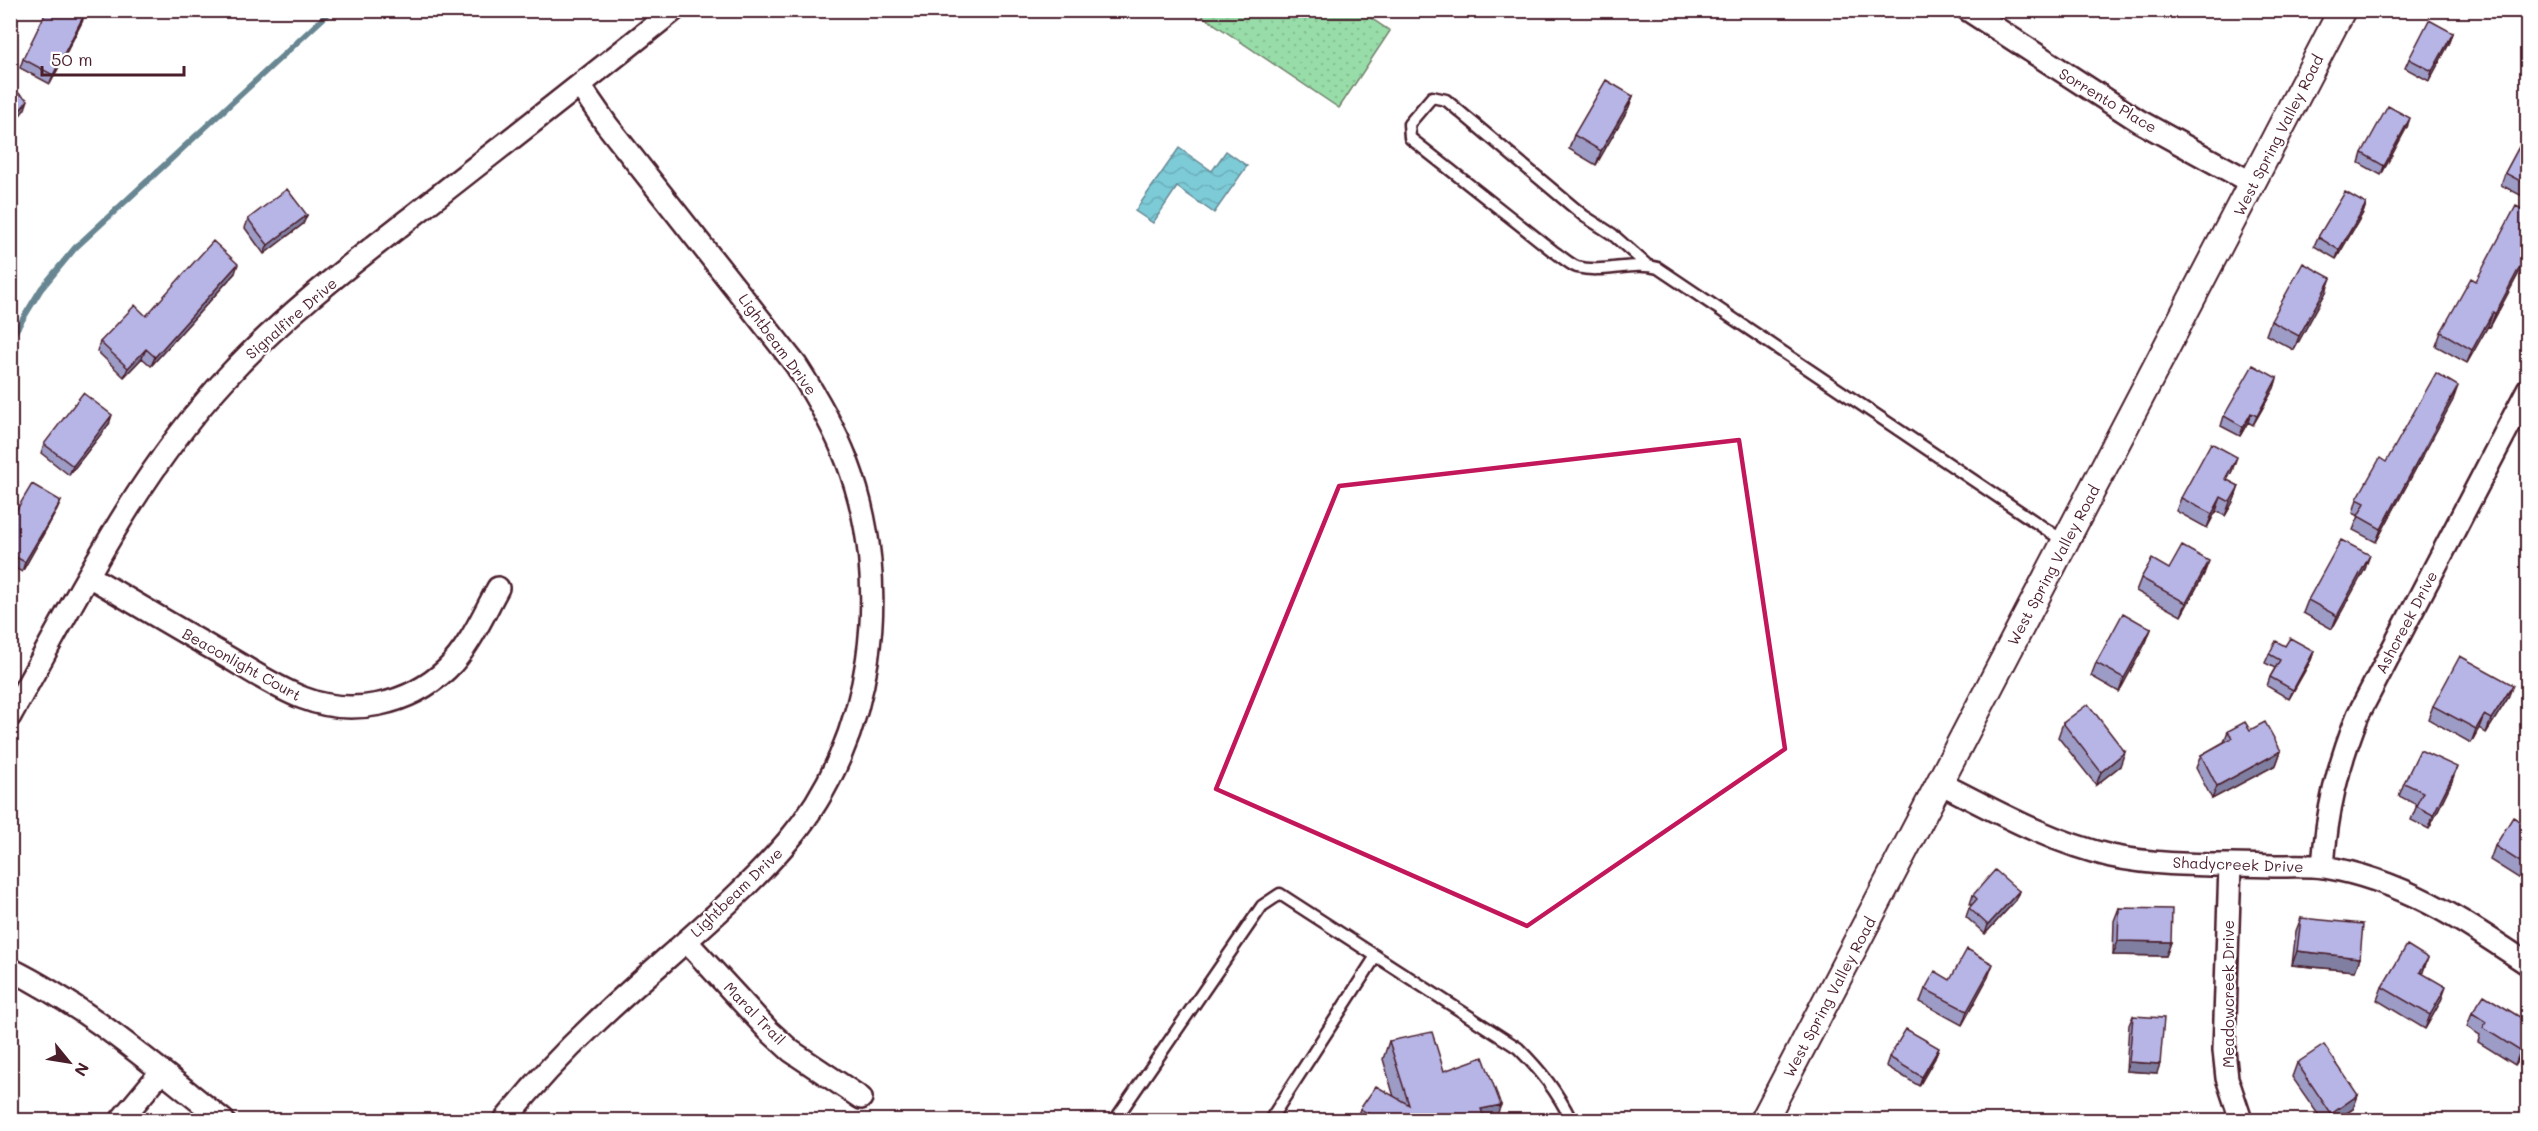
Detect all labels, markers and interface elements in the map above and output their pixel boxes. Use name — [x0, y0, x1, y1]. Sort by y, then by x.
scale bar — [42, 39, 184, 77]
text: 50 m — [51, 47, 93, 71]
street label: West Spring Valley Road — [2229, 51, 2327, 219]
street label: Sorrento Place — [2055, 63, 2161, 137]
street label: Signalfire Drive — [241, 273, 341, 363]
street label: Lightbeam Drive — [734, 289, 822, 399]
street label: West Spring Valley Road — [2002, 481, 2104, 649]
street label: Ashcreek Drive — [2371, 567, 2441, 677]
street label: Beaconlight Court — [179, 623, 305, 705]
street label: Lightbeam Drive — [686, 843, 786, 941]
street label: Shadycreek Drive — [2172, 852, 2304, 876]
street label: West Spring Valley Road — [1778, 913, 1880, 1081]
street label: Meadowcreek Drive — [2218, 920, 2238, 1068]
street label: Maral Trail — [720, 977, 790, 1049]
north arrow — [39, 1032, 99, 1092]
text: N — [70, 1059, 95, 1080]

